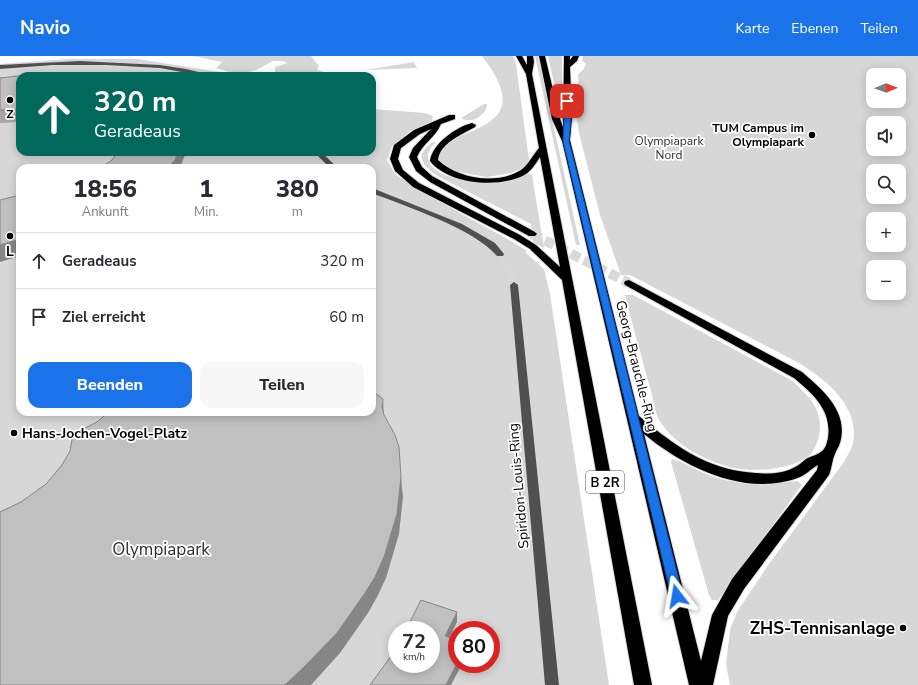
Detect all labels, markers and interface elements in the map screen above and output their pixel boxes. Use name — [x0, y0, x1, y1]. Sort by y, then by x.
text: Navio — [20, 15, 70, 41]
text: Karte — [736, 19, 769, 38]
text: Ebenen — [791, 19, 838, 38]
text: Teilen — [860, 19, 898, 38]
north arrow — [866, 68, 906, 108]
map controls — [866, 68, 906, 300]
text: 320 m — [94, 83, 177, 121]
pin — [550, 84, 584, 118]
icon: ahead — [28, 88, 80, 140]
icon: arrive — [556, 90, 578, 112]
marker: Z — [5, 95, 15, 105]
place label: Z — [6, 106, 14, 122]
button: sound — [866, 116, 906, 156]
text: Geradeaus — [94, 119, 181, 143]
place label: TUM Campus im Olympiapark — [712, 120, 805, 150]
marker: TUM Campus im Olympiapark — [807, 130, 817, 140]
park label: Olympiapark Nord — [635, 133, 704, 163]
button: search — [866, 164, 906, 204]
text: 18:56 — [73, 173, 137, 205]
text: 1 — [199, 173, 214, 205]
text: 380 — [276, 173, 319, 205]
text: Ankunft — [82, 203, 128, 221]
text: Min. — [194, 203, 219, 221]
text: m — [292, 203, 303, 221]
button: + — [866, 212, 906, 252]
marker: L — [5, 231, 15, 241]
place label: L — [6, 242, 14, 261]
icon: ahead — [28, 250, 50, 272]
text: Geradeaus — [62, 251, 137, 271]
text: 320 m — [320, 251, 364, 271]
button: − — [866, 260, 906, 300]
street label: Georg-Brauchle-Ring — [611, 298, 662, 434]
icon: arrive — [28, 306, 50, 328]
text: Ziel erreicht — [62, 307, 145, 327]
text: 60 m — [329, 307, 364, 327]
button: Beenden — [28, 362, 192, 408]
button: Teilen — [200, 362, 364, 408]
street label: Spiridon-Louis-Ring — [504, 422, 533, 550]
place label: Hans-Jochen-Vogel-Platz — [22, 424, 188, 443]
marker: Hans-Jochen-Vogel-Platz — [9, 428, 19, 438]
road number: B 2R — [586, 471, 624, 493]
park label: Olympiapark — [112, 538, 210, 561]
position arrow — [656, 575, 698, 617]
place label: ZHS-Tennisanlage — [750, 617, 895, 640]
speed limit sign: 80 — [448, 621, 500, 673]
marker: ZHS-Tennisanlage — [898, 623, 908, 633]
text: 72 — [402, 628, 426, 655]
text: km/h — [403, 650, 425, 664]

